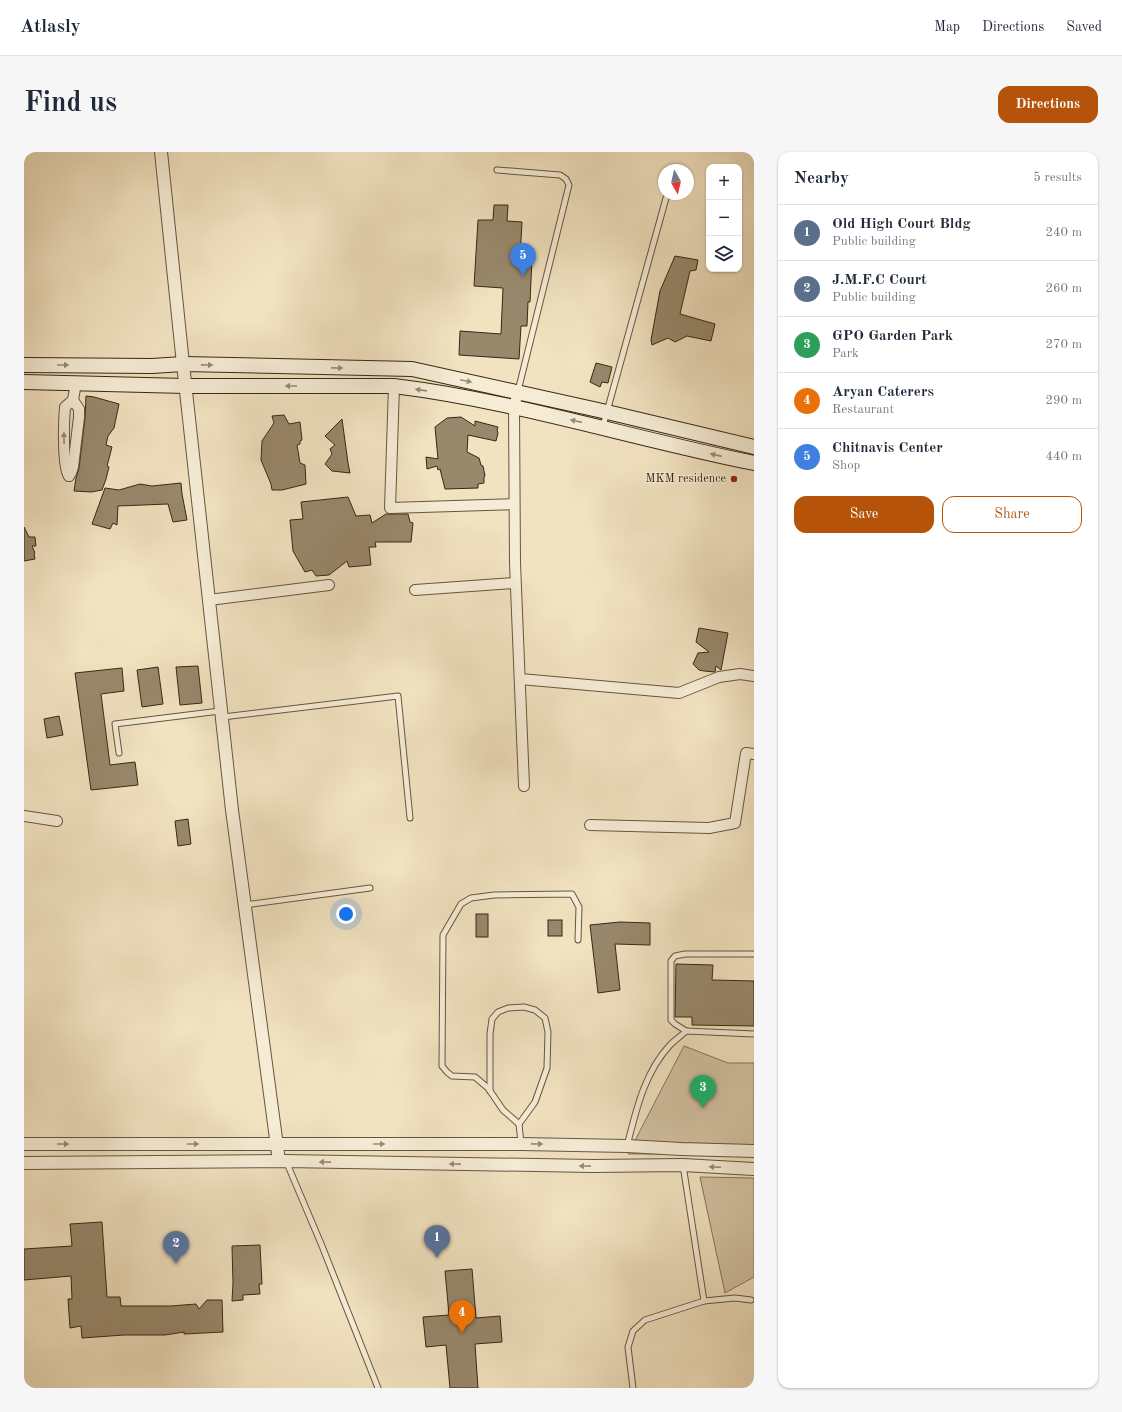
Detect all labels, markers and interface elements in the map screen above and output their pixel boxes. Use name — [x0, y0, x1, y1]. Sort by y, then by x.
text: Atlasly — [20, 18, 81, 37]
text: Map — [934, 20, 960, 34]
text: Directions — [982, 20, 1044, 34]
text: Saved — [1066, 20, 1102, 34]
button: Directions — [998, 86, 1098, 123]
text: Find us — [24, 90, 117, 118]
north arrow — [658, 164, 694, 200]
map controls — [706, 164, 742, 272]
button: + — [706, 164, 742, 200]
text: Nearby — [794, 170, 849, 187]
text: 5 results — [1033, 171, 1082, 184]
button: − — [706, 200, 742, 236]
text: Old High Court Bldg — [832, 217, 971, 232]
text: 1 — [803, 226, 811, 239]
text: 240 m — [1045, 226, 1082, 239]
text: Public building — [832, 235, 916, 248]
button: layers — [706, 236, 742, 272]
pin: 5 — [510, 243, 536, 276]
text: J.M.F.C Court — [832, 273, 927, 288]
text: 2 — [803, 282, 811, 295]
text: 260 m — [1045, 282, 1082, 295]
text: Public building — [832, 291, 916, 304]
text: GPO Garden Park — [832, 329, 953, 344]
text: 3 — [803, 338, 811, 351]
text: 270 m — [1045, 338, 1082, 351]
text: Park — [832, 347, 859, 360]
one-way arrow — [57, 362, 70, 368]
one-way arrow — [201, 362, 214, 368]
one-way arrow — [331, 364, 343, 371]
one-way arrow — [460, 378, 472, 384]
one-way arrow — [284, 383, 297, 389]
text: Aryan Caterers — [832, 385, 934, 400]
one-way arrow — [415, 386, 427, 392]
text: 4 — [803, 394, 811, 407]
text: 290 m — [1045, 394, 1082, 407]
text: Restaurant — [832, 403, 894, 416]
one-way arrow — [570, 418, 582, 424]
one-way arrow — [61, 431, 67, 444]
text: Chitnavis Center — [832, 441, 943, 456]
text: 5 — [803, 450, 811, 463]
text: 440 m — [1045, 450, 1082, 463]
one-way arrow — [710, 452, 722, 458]
text: Shop — [832, 459, 860, 472]
place label: MKM residence — [646, 473, 726, 485]
marker: MKM residence — [729, 474, 739, 484]
button: Save — [794, 496, 934, 533]
button: Share — [942, 496, 1082, 533]
your location — [336, 904, 356, 924]
pin: 3 — [690, 1075, 716, 1108]
one-way arrow — [57, 1141, 70, 1147]
one-way arrow — [187, 1141, 200, 1147]
one-way arrow — [373, 1141, 386, 1147]
one-way arrow — [531, 1141, 544, 1147]
one-way arrow — [318, 1159, 331, 1165]
one-way arrow — [448, 1161, 461, 1167]
one-way arrow — [578, 1163, 591, 1169]
one-way arrow — [708, 1164, 721, 1170]
pin: 1 — [424, 1225, 450, 1258]
pin: 2 — [163, 1231, 189, 1264]
pin: 4 — [449, 1300, 475, 1333]

